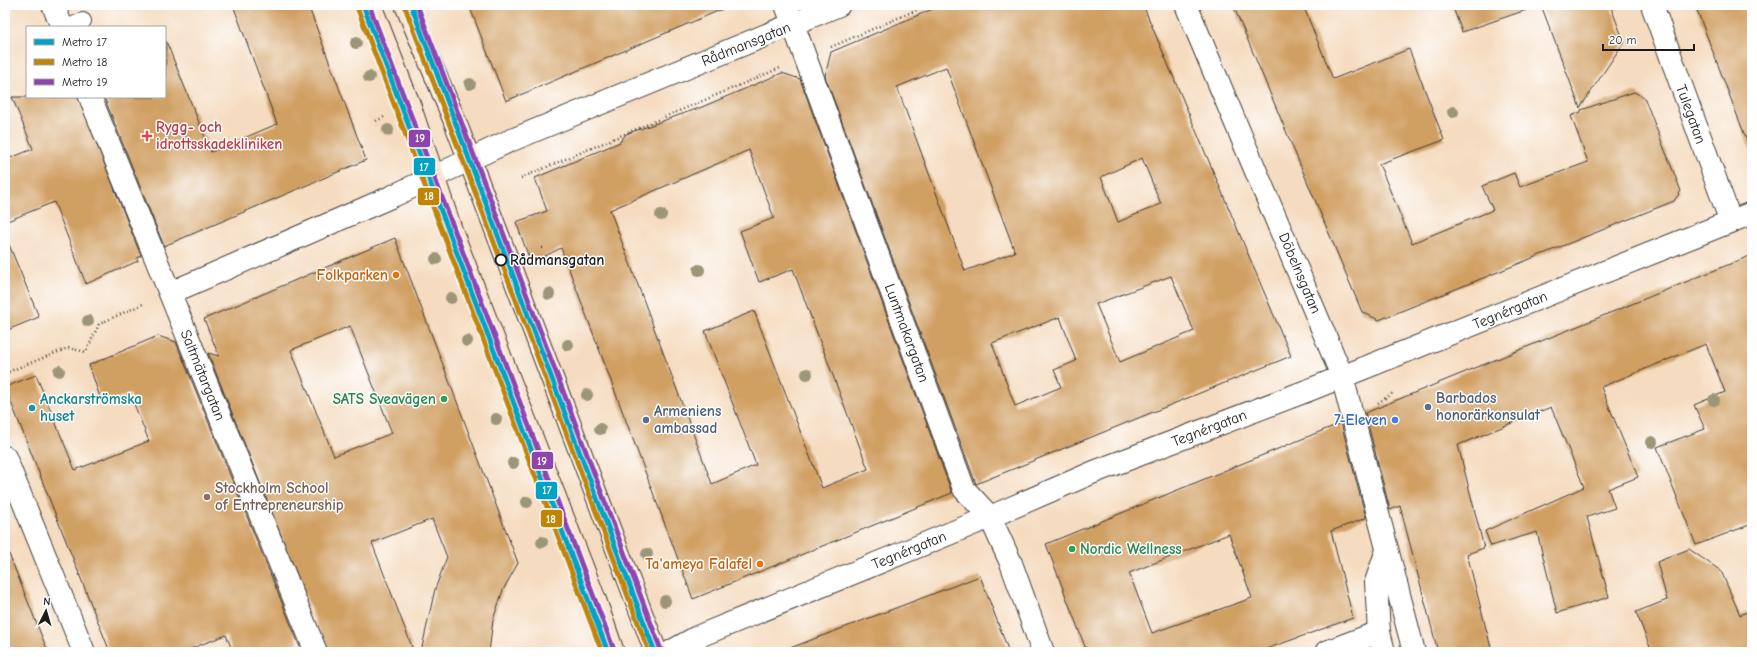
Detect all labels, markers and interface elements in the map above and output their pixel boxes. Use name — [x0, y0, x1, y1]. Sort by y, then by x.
street label: Rådmansgatan — [699, 18, 793, 70]
legend — [26, 26, 166, 98]
scale bar — [1603, 26, 1694, 52]
text: 20 m — [1609, 33, 1637, 47]
text: Metro 17 — [62, 35, 107, 49]
text: Metro 18 — [62, 55, 107, 69]
text: Metro 19 — [62, 75, 108, 89]
street label: Tulegatan — [1672, 82, 1710, 146]
place label: Rygg- och idrottsskadekliniken — [156, 118, 282, 153]
line badge: 19 — [408, 129, 431, 148]
marker: Rygg- och idrottsskadekliniken — [141, 130, 153, 142]
text: 19 — [415, 132, 425, 145]
line badge: 17 — [413, 157, 436, 176]
text: 17 — [419, 161, 429, 174]
line badge: 18 — [417, 187, 440, 206]
text: 18 — [424, 190, 434, 203]
street label: Döbelnsgatan — [1275, 230, 1325, 316]
place label: Rådmansgatan — [510, 251, 604, 269]
marker: Rådmansgatan — [494, 253, 508, 267]
place label: Folkparken — [317, 266, 388, 284]
marker: Folkparken — [391, 270, 401, 280]
street label: Luntmakargatan — [881, 281, 933, 385]
street label: Tegnérgatan — [1470, 287, 1550, 333]
street label: Saltmätargatan — [177, 327, 229, 423]
place label: Barbados honorärkonsulat — [1436, 389, 1541, 424]
place label: Anckarströmska huset — [40, 390, 142, 425]
place label: SATS Sveavägen — [333, 390, 436, 408]
marker: SATS Sveavägen — [439, 394, 449, 404]
place label: Armeniens ambassad — [654, 402, 721, 437]
marker: Barbados honorärkonsulat — [1423, 402, 1433, 412]
marker: Anckarströmska huset — [27, 403, 37, 413]
street label: Tegnérgatan — [1169, 405, 1249, 451]
place label: 7-Eleven — [1334, 411, 1387, 429]
marker: Armeniens ambassad — [641, 415, 651, 425]
marker: 7-Eleven — [1390, 415, 1400, 425]
line badge: 19 — [531, 451, 554, 470]
text: 19 — [537, 455, 547, 468]
place label: Stockholm School of Entrepreneurship — [215, 479, 344, 514]
line badge: 17 — [535, 481, 558, 500]
text: 17 — [542, 484, 552, 497]
marker: Stockholm School of Entrepreneurship — [202, 492, 212, 502]
line badge: 18 — [540, 509, 563, 528]
text: 18 — [546, 513, 556, 526]
street label: Tegnérgatan — [869, 527, 949, 573]
place label: Nordic Wellness — [1080, 540, 1182, 558]
marker: Nordic Wellness — [1067, 544, 1077, 554]
place label: Ta'ameya Falafel — [645, 555, 752, 573]
marker: Ta'ameya Falafel — [755, 559, 765, 569]
north arrow — [26, 591, 66, 631]
text: N — [43, 595, 51, 608]

